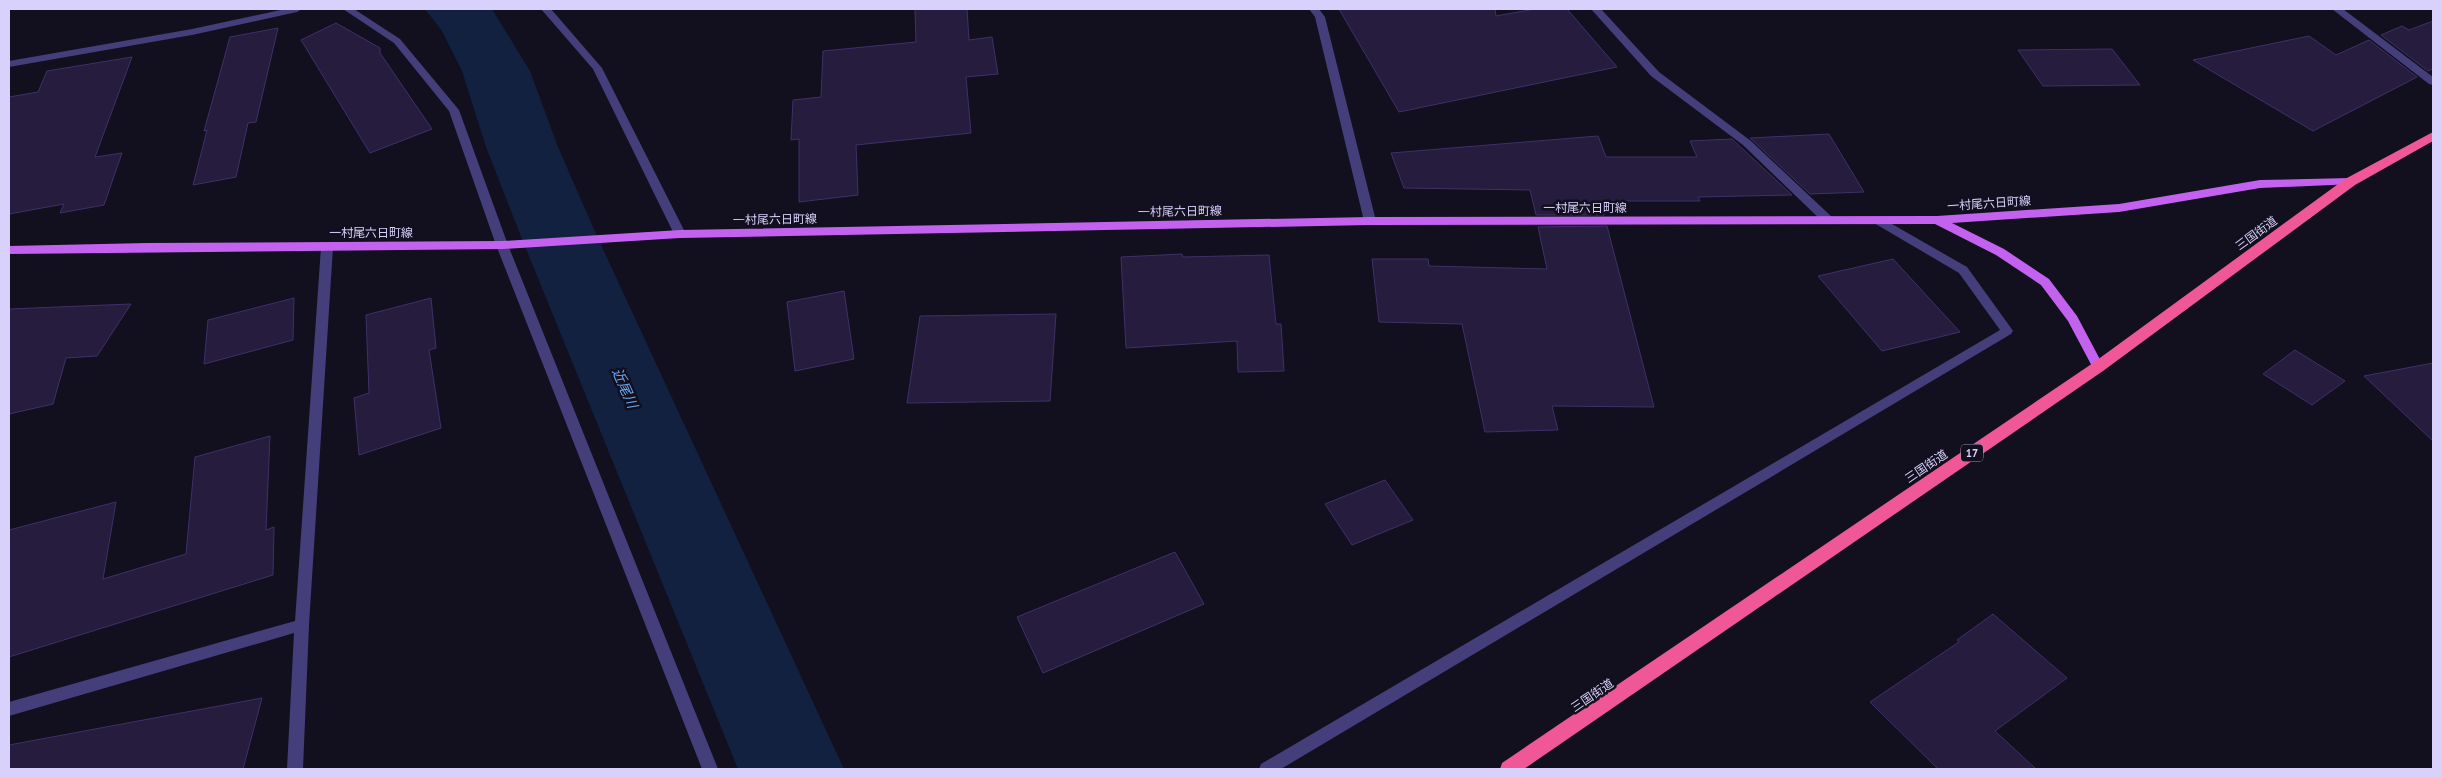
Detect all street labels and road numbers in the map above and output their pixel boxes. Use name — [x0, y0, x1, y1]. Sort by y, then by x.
street label: 一村尾六日町線 — [1947, 193, 2031, 213]
street label: 一村尾六日町線 — [1543, 200, 1627, 215]
street label: 一村尾六日町線 — [1138, 203, 1222, 219]
street label: 一村尾六日町線 — [733, 211, 817, 227]
street label: 三国街道 — [2232, 213, 2280, 253]
street label: 一村尾六日町線 — [329, 225, 413, 240]
road number: 17 — [1961, 444, 1983, 462]
street label: 三国街道 — [1902, 446, 1950, 486]
street label: 三国街道 — [1568, 675, 1616, 715]

